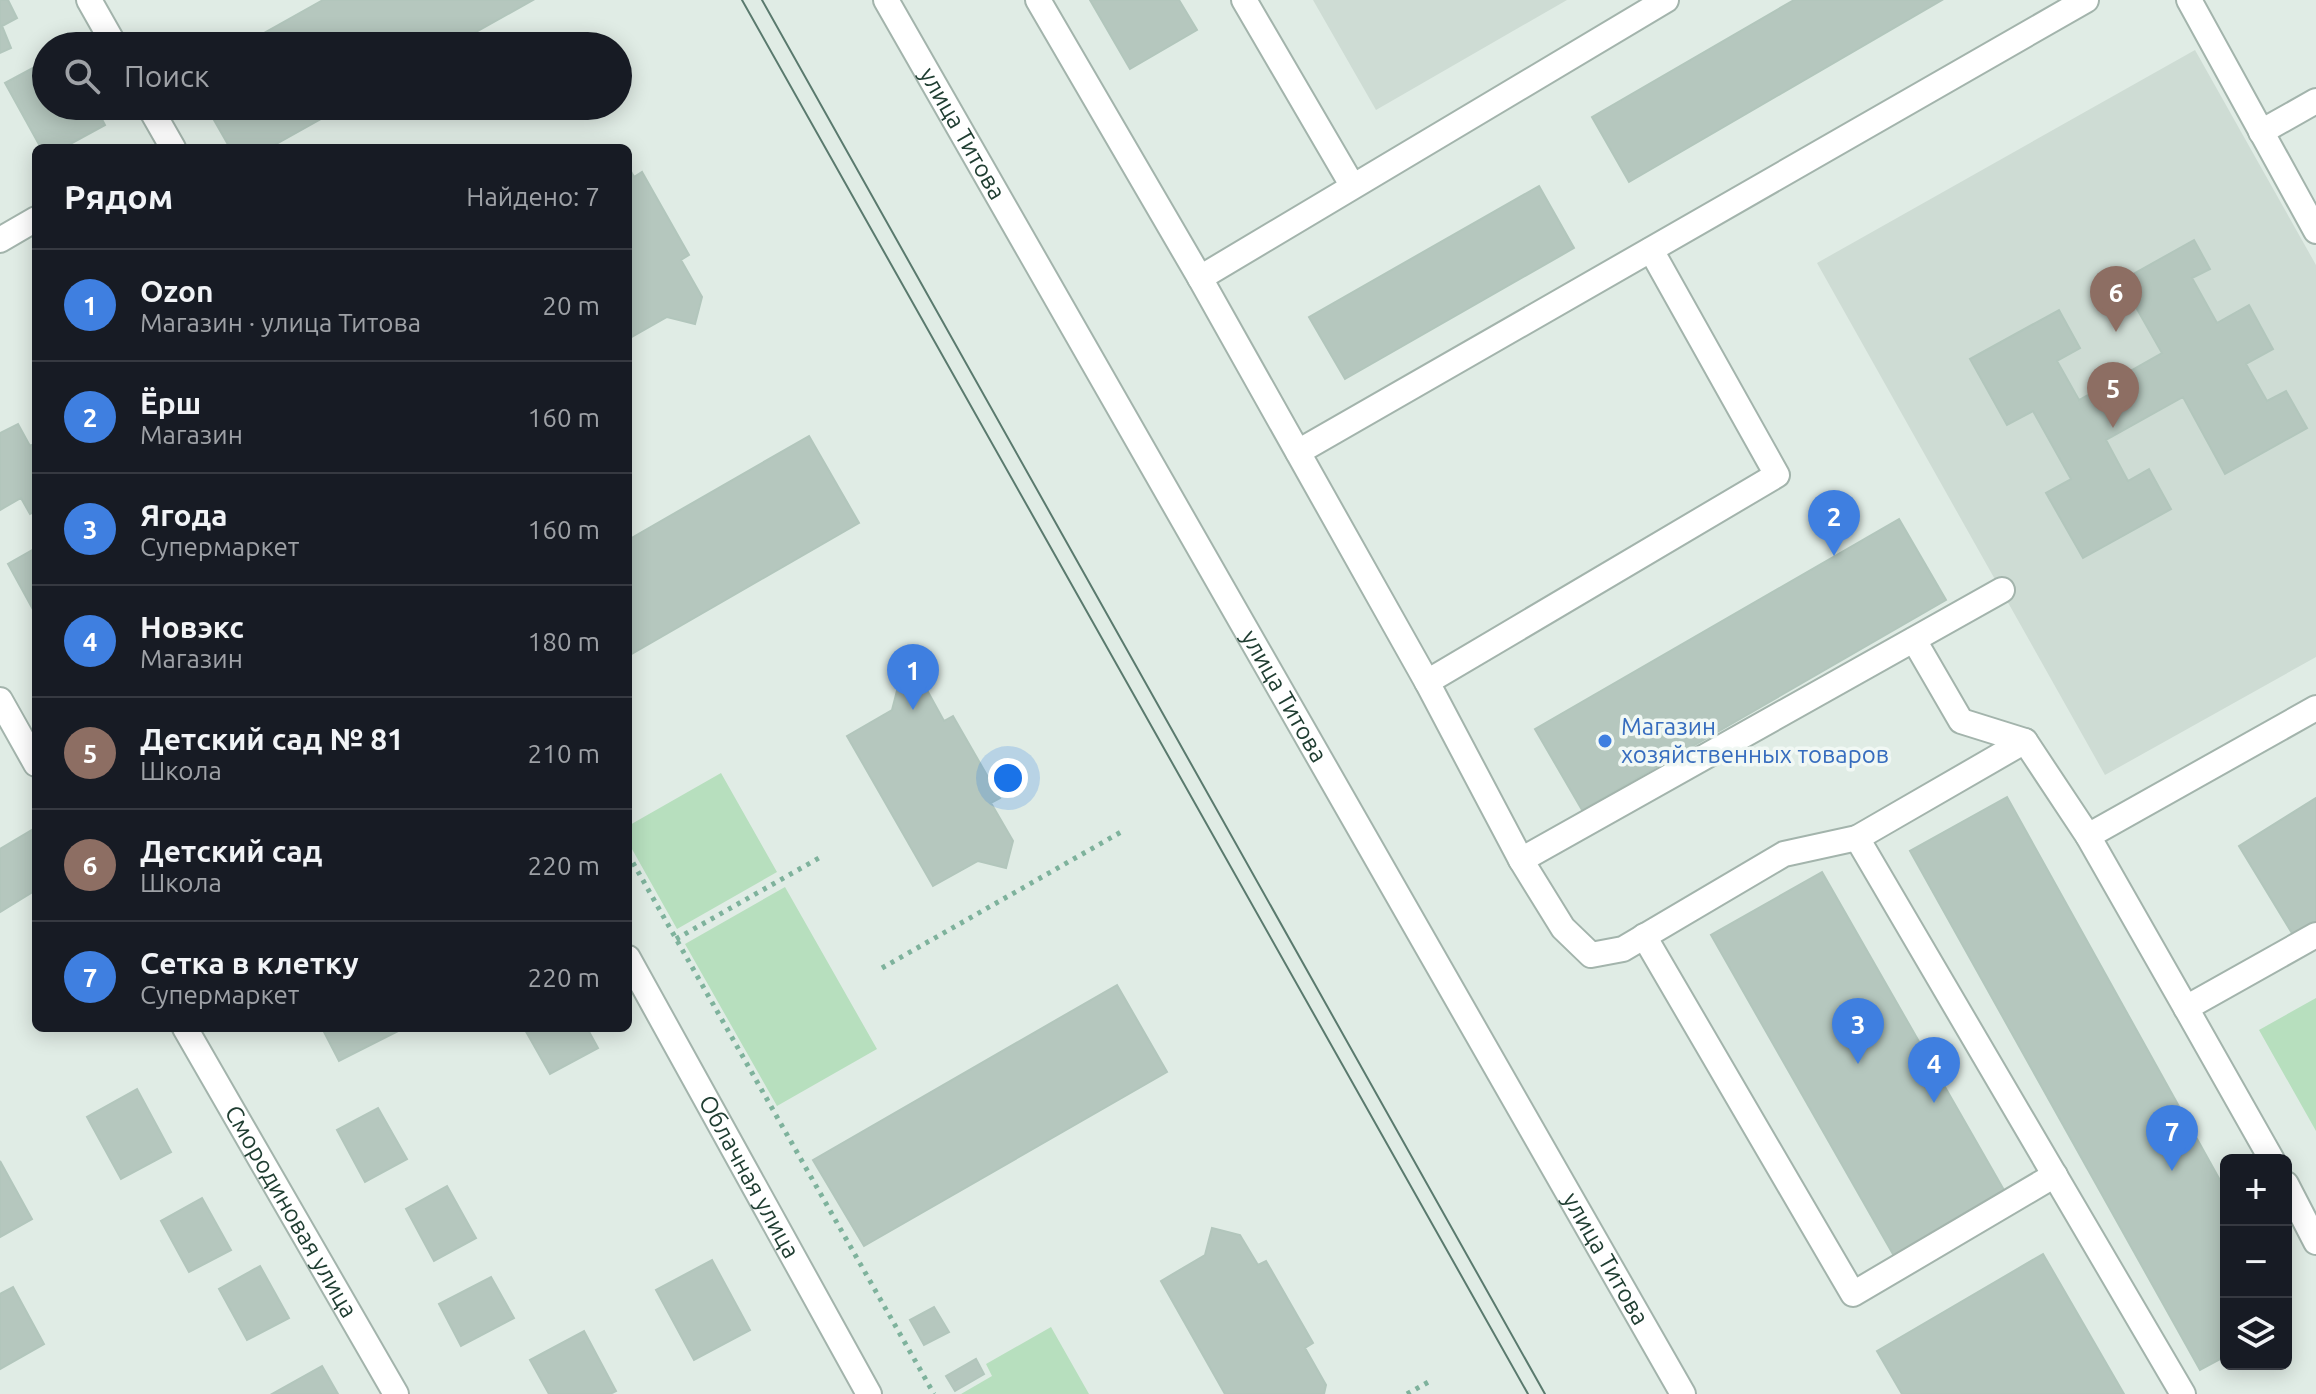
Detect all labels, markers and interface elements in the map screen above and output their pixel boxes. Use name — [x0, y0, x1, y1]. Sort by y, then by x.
search box — [32, 32, 632, 120]
icon: search — [60, 54, 104, 98]
text: Поиск — [124, 59, 209, 93]
street label: улица Титова — [914, 63, 1011, 204]
text: Рядом — [64, 177, 173, 215]
text: Найдено: 7 — [466, 182, 600, 211]
pin: 6 — [2090, 266, 2142, 332]
text: Ozon — [140, 274, 214, 308]
text: 1 — [83, 291, 97, 320]
text: 20 m — [542, 291, 600, 320]
text: Магазин · улица Титова — [140, 308, 421, 337]
pin: 5 — [2087, 362, 2139, 428]
text: Ёрш — [140, 386, 201, 420]
text: 2 — [83, 403, 97, 432]
text: 160 m — [528, 403, 600, 432]
text: Магазин — [140, 420, 243, 449]
pin: 2 — [1808, 490, 1860, 556]
text: Ягода — [140, 498, 227, 532]
text: 3 — [83, 515, 97, 544]
text: 160 m — [528, 515, 600, 544]
text: Супермаркет — [140, 532, 299, 561]
text: Новэкс — [140, 610, 244, 644]
street label: улица Титова — [1236, 625, 1333, 767]
text: 4 — [83, 627, 97, 656]
text: 180 m — [528, 627, 600, 656]
text: Магазин — [140, 644, 243, 673]
pin: 1 — [887, 644, 939, 710]
place label: Магазин хозяйственных товаров — [1621, 713, 1889, 768]
text: Детский сад № 81 — [140, 722, 404, 756]
marker: Магазин хозяйственных товаров — [1596, 732, 1614, 750]
text: 5 — [83, 739, 97, 768]
text: 210 m — [528, 739, 600, 768]
text: Школа — [140, 756, 222, 785]
your location — [988, 758, 1028, 798]
text: Детский сад — [140, 834, 322, 868]
text: 6 — [83, 851, 97, 880]
text: 220 m — [528, 851, 600, 880]
text: Школа — [140, 868, 222, 897]
text: Сетка в клетку — [140, 946, 359, 980]
text: 7 — [83, 963, 97, 992]
text: 220 m — [528, 963, 600, 992]
text: Супермаркет — [140, 980, 299, 1009]
pin: 3 — [1832, 998, 1884, 1064]
pin: 4 — [1908, 1037, 1960, 1103]
street label: Облачная улица — [693, 1090, 805, 1263]
street label: Смородиновая улица — [220, 1101, 363, 1322]
pin: 7 — [2146, 1105, 2198, 1171]
map controls — [2220, 1154, 2292, 1370]
button: + — [2220, 1154, 2292, 1226]
street label: улица Титова — [1558, 1188, 1655, 1329]
button: − — [2220, 1226, 2292, 1298]
button: layers — [2220, 1298, 2292, 1370]

